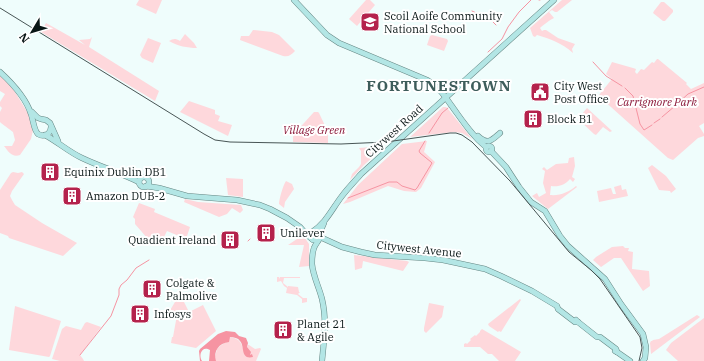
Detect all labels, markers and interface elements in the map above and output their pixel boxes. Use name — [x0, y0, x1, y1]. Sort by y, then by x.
place label: Scoil Aoife Community National School — [384, 9, 502, 36]
school or university icon: Scoil Aoife Community National School — [359, 11, 381, 33]
north arrow — [12, 12, 52, 52]
text: N — [16, 30, 32, 46]
district label: FORTUNESTOWN — [366, 76, 512, 95]
place label: City West Post Office — [554, 79, 609, 106]
public building icon: City West Post Office — [529, 81, 551, 103]
park label: Carrigmore Park — [617, 95, 697, 109]
street label: Citywest Road — [362, 101, 426, 161]
building icon: Block B1 — [522, 108, 544, 130]
place label: Block B1 — [547, 112, 593, 126]
park label: Village Green — [283, 123, 346, 137]
building icon: Equinix Dublin DB1 — [39, 161, 61, 183]
place label: Equinix Dublin DB1 — [64, 165, 166, 179]
building icon: Amazon DUB-2 — [61, 185, 83, 207]
place label: Amazon DUB-2 — [86, 189, 165, 203]
building icon: Unilever — [255, 222, 277, 244]
place label: Unilever — [280, 226, 324, 240]
building icon: Quadient Ireland — [219, 229, 241, 251]
place label: Quadient Ireland — [128, 233, 216, 247]
street label: Citywest Avenue — [376, 238, 462, 260]
place label: Colgate & Palmolive — [166, 276, 217, 303]
building icon: Colgate & Palmolive — [141, 278, 163, 300]
building icon: Infosys — [129, 303, 151, 325]
place label: Infosys — [154, 307, 191, 321]
place label: Planet 21 & Agile — [297, 317, 346, 344]
building icon: Planet 21 & Agile — [272, 319, 294, 341]

